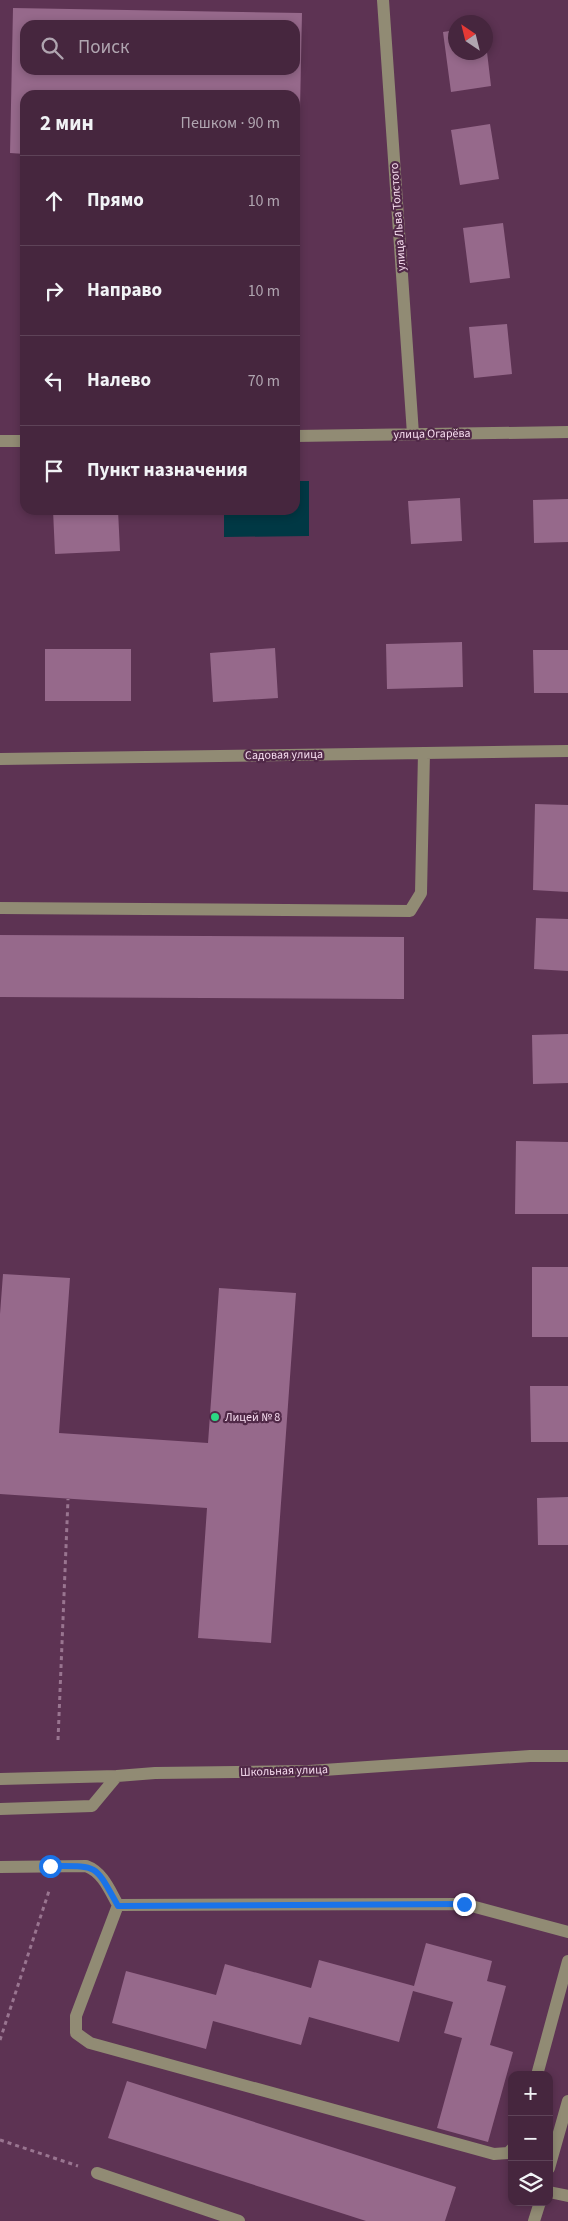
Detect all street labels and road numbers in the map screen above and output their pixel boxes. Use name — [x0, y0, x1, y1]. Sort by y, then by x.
street label: улица Льва Толстого — [386, 162, 410, 272]
street label: улица Огарёва — [393, 425, 471, 443]
street label: Садовая улица — [245, 746, 323, 764]
street label: Школьная улица — [240, 1761, 328, 1781]

